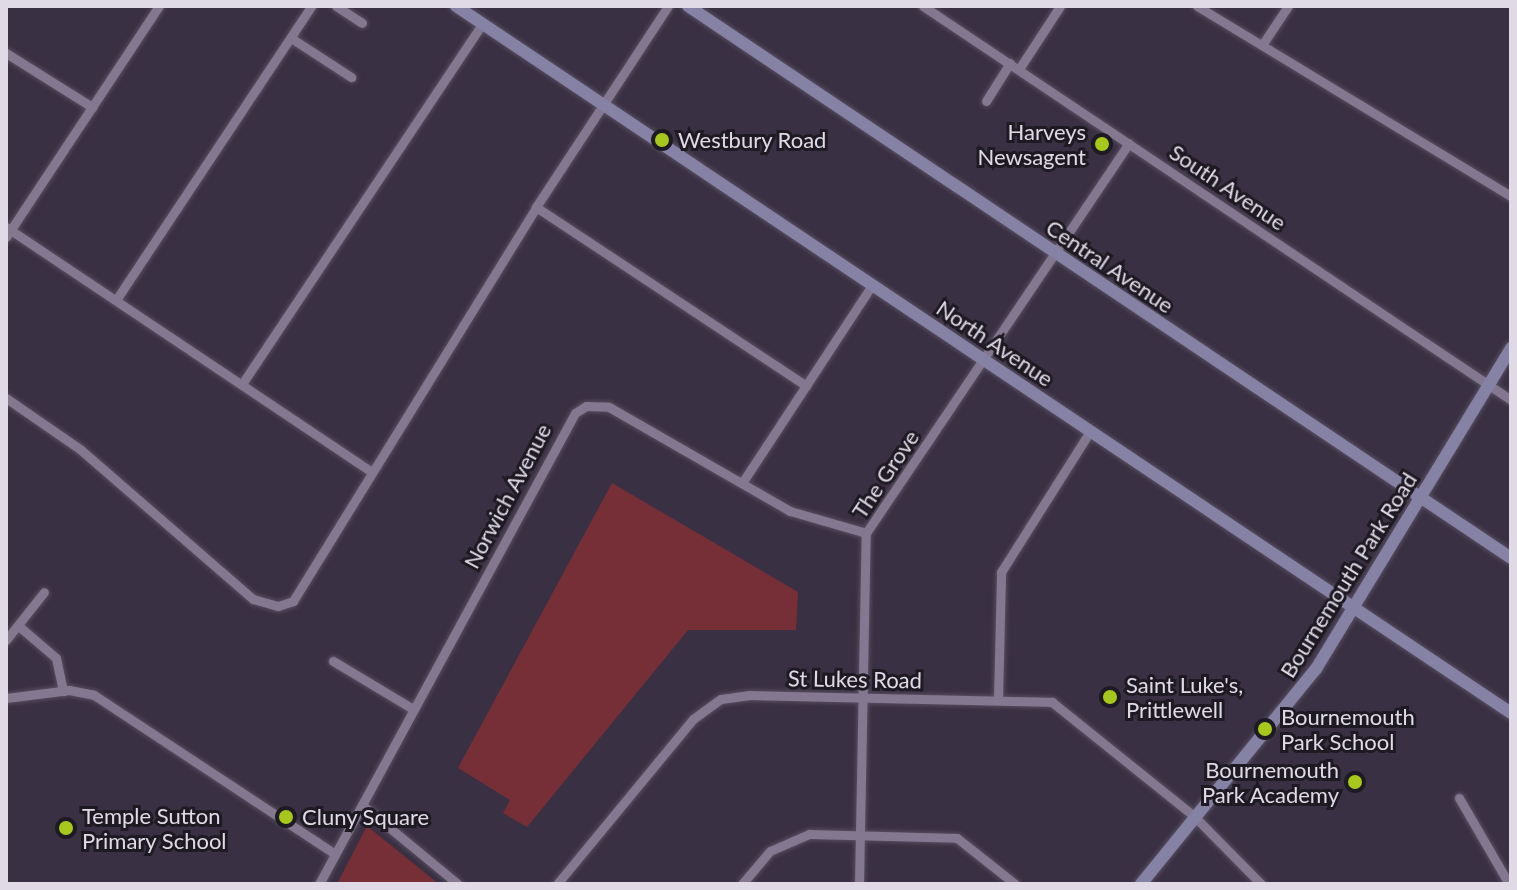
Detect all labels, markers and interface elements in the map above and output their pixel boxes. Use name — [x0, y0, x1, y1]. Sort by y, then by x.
place label: Harveys Newsagent — [977, 118, 1086, 170]
place label: Westbury Road — [678, 127, 827, 153]
marker: Westbury Road — [653, 131, 671, 149]
marker: Harveys Newsagent — [1093, 135, 1111, 153]
street label: South Avenue — [1165, 138, 1291, 236]
street label: Central Avenue — [1041, 214, 1179, 318]
street label: North Avenue — [931, 294, 1059, 392]
street label: Norwich Avenue — [458, 419, 556, 573]
street label: The Grove — [846, 425, 924, 523]
street label: Bournemouth Park Road — [1274, 468, 1422, 682]
street label: St Lukes Road — [788, 665, 922, 693]
place label: Saint Luke's, Prittlewell — [1126, 671, 1243, 722]
marker: Saint Luke's, Prittlewell — [1101, 688, 1119, 706]
place label: Bournemouth Park School — [1281, 703, 1415, 754]
marker: Bournemouth Park School — [1256, 720, 1274, 738]
place label: Bournemouth Park Academy — [1201, 756, 1339, 808]
marker: Bournemouth Park Academy — [1346, 773, 1364, 791]
place label: Temple Sutton Primary School — [82, 802, 227, 854]
place label: Cluny Square — [302, 804, 430, 830]
marker: Cluny Square — [277, 808, 295, 826]
marker: Temple Sutton Primary School — [57, 819, 75, 837]

